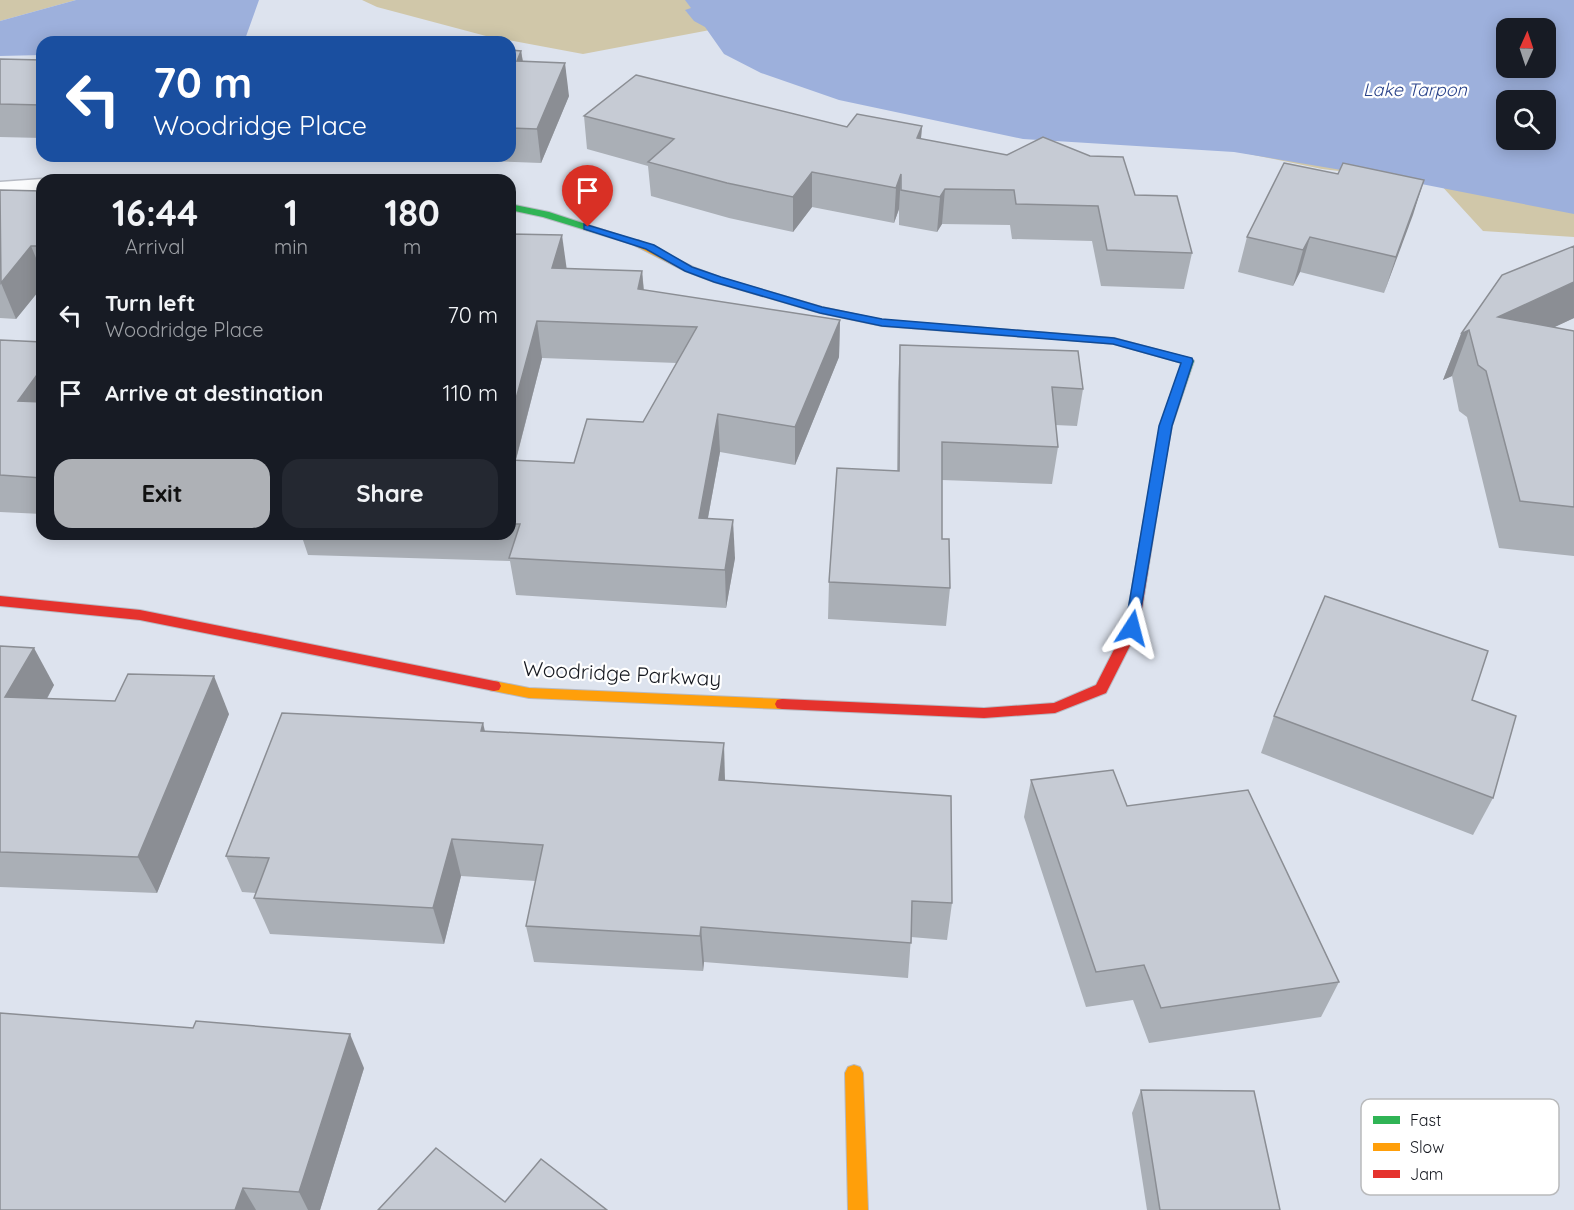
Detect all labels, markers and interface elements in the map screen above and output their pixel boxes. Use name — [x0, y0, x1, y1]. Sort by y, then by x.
north arrow — [1496, 18, 1556, 78]
map controls — [1496, 18, 1556, 150]
text: 70 m — [153, 56, 252, 109]
icon: left — [54, 60, 132, 138]
water label: Lake Tarpon — [1363, 78, 1468, 101]
button: search — [1496, 90, 1556, 150]
text: Woodridge Place — [153, 108, 367, 142]
pin — [562, 165, 613, 227]
icon: arrive — [571, 174, 604, 207]
text: 16:44 — [112, 190, 198, 235]
text: 1 — [284, 190, 298, 235]
text: 180 — [384, 190, 440, 235]
text: Arrival — [125, 234, 185, 259]
text: min — [274, 234, 308, 259]
text: m — [403, 234, 421, 259]
text: Turn left — [105, 289, 195, 317]
icon: left — [54, 299, 87, 332]
text: 70 m — [448, 301, 498, 329]
text: Woodridge Place — [105, 317, 264, 342]
icon: arrive — [54, 377, 87, 410]
text: Arrive at destination — [105, 379, 323, 407]
text: 110 m — [443, 379, 498, 407]
button: Exit — [54, 459, 270, 528]
button: Share — [282, 459, 498, 528]
position arrow — [1100, 596, 1164, 660]
street label: Woodridge Parkway — [522, 655, 722, 691]
legend — [1361, 1099, 1559, 1195]
text: Fast — [1410, 1110, 1441, 1130]
text: Slow — [1410, 1137, 1444, 1157]
text: Jam — [1410, 1164, 1443, 1184]

